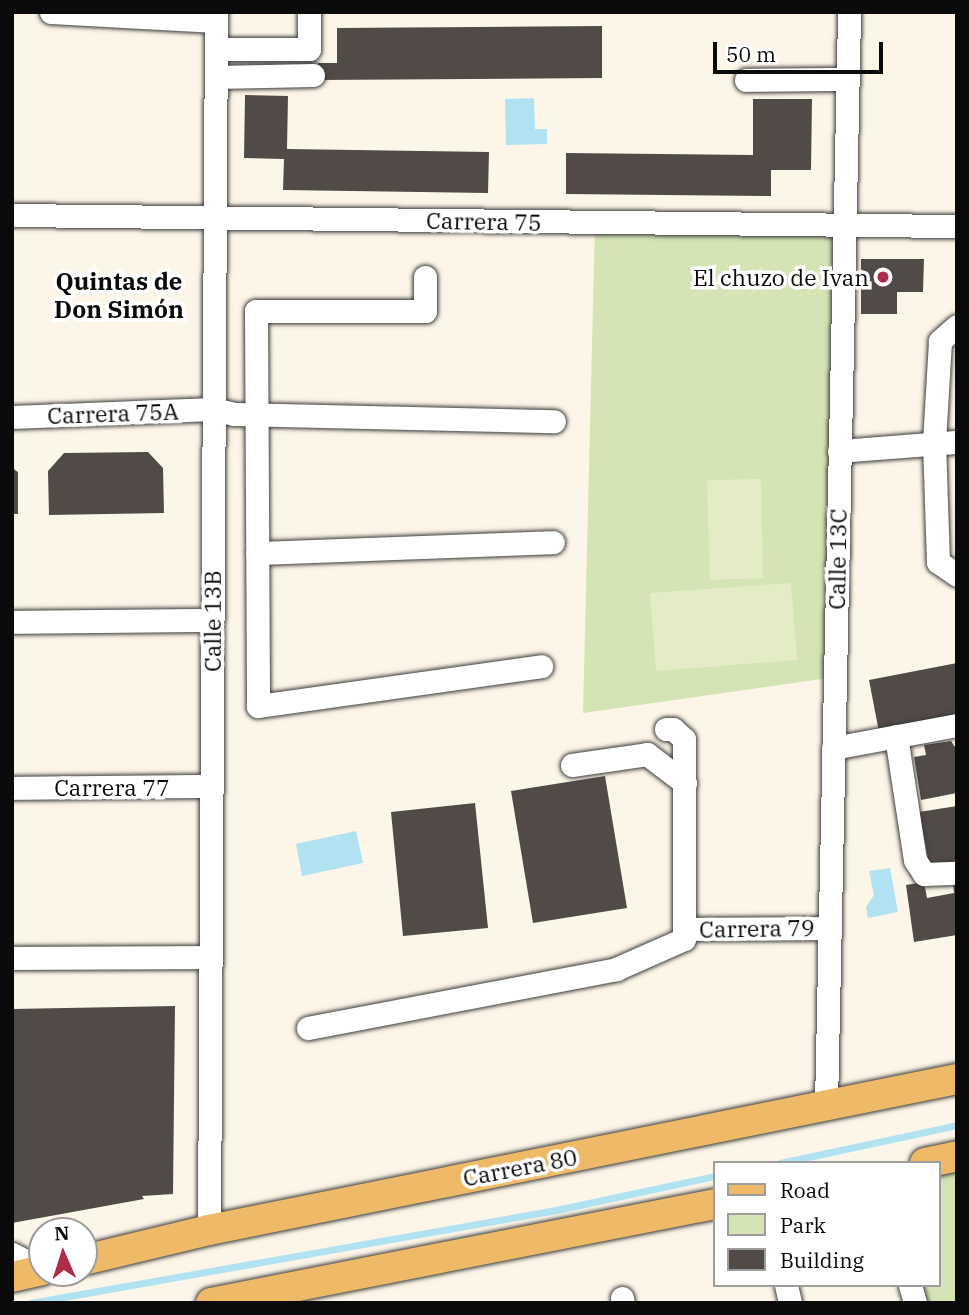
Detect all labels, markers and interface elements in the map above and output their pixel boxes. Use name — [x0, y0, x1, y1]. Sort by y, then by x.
scale bar — [717, 28, 887, 72]
text: 50 m — [726, 40, 776, 68]
street label: Carrera 75 — [426, 206, 542, 236]
place label: El chuzo de Ivan — [693, 263, 869, 291]
district label: Quintas de Don Simón — [54, 268, 184, 324]
marker: El chuzo de Ivan — [875, 269, 891, 285]
street label: Carrera 75A — [47, 397, 179, 429]
street label: Calle 13C — [822, 508, 852, 610]
street label: Calle 13B — [198, 570, 226, 672]
street label: Carrera 77 — [54, 773, 170, 801]
street label: Carrera 79 — [699, 913, 815, 943]
street label: Carrera 80 — [461, 1142, 579, 1192]
legend — [713, 1161, 941, 1287]
text: Road — [780, 1176, 830, 1204]
text: Park — [780, 1211, 826, 1239]
north arrow — [28, 1217, 98, 1287]
text: N — [54, 1221, 70, 1245]
text: Building — [780, 1246, 864, 1274]

